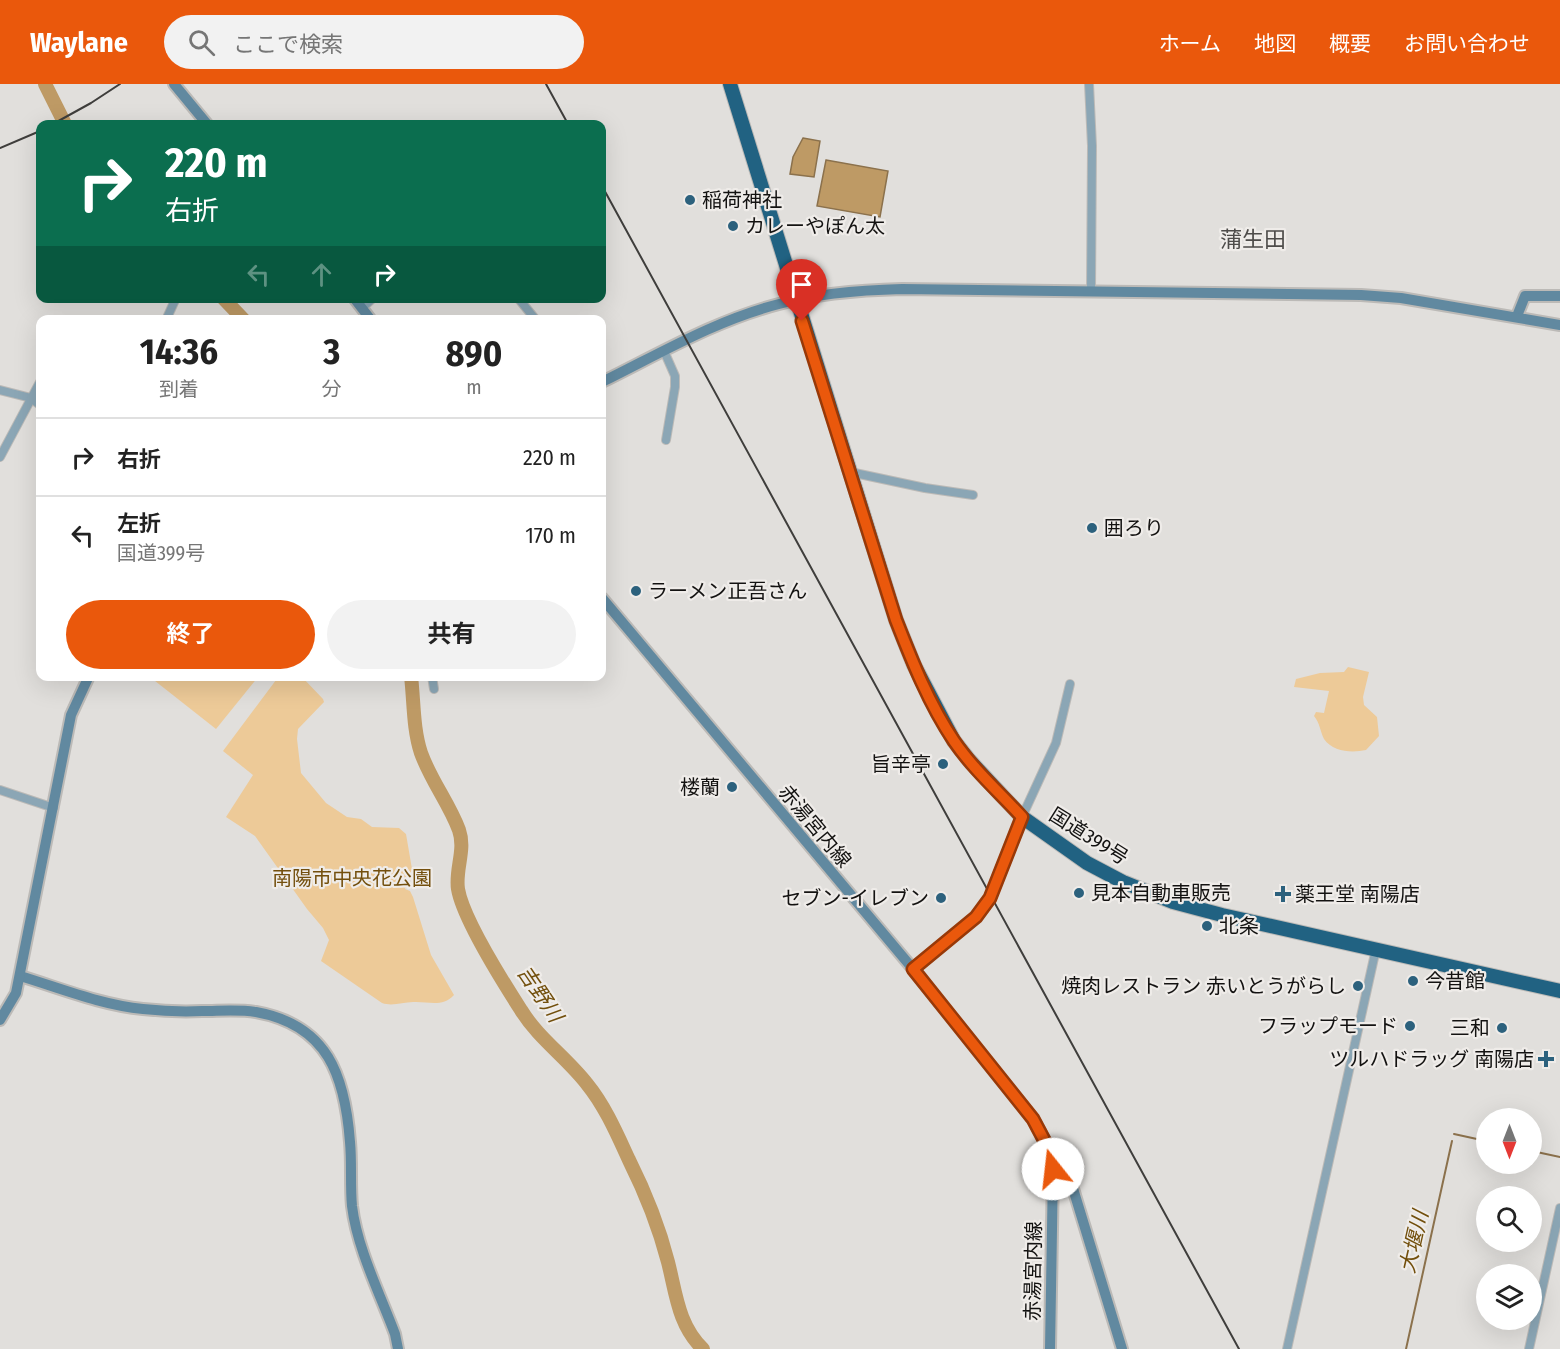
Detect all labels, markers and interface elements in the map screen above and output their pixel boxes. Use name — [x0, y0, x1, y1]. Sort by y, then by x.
search box — [164, 15, 584, 69]
text: Waylane — [30, 26, 128, 59]
icon: search — [185, 26, 218, 59]
text: ここで検索 — [233, 31, 343, 58]
text: ホーム — [1159, 31, 1221, 57]
text: 地図 — [1254, 31, 1296, 57]
text: 概要 — [1329, 31, 1371, 57]
text: お問い合わせ — [1404, 31, 1530, 57]
text: 220 m — [165, 138, 268, 188]
icon: right — [66, 144, 144, 222]
place label: 稲荷神社 — [702, 188, 782, 212]
marker: 稲荷神社 — [683, 193, 697, 207]
text: 右折 — [165, 195, 219, 227]
place label: カレーやぽん太 — [745, 214, 885, 238]
marker: カレーやぽん太 — [726, 219, 740, 233]
district label: 蒲生田 — [1220, 226, 1286, 253]
icon: left — [242, 258, 275, 291]
icon: ahead — [305, 258, 338, 291]
icon: right — [368, 258, 401, 291]
pin — [776, 259, 827, 321]
icon: arrive — [785, 268, 818, 301]
text: 14:36 — [140, 330, 218, 374]
text: 3 — [323, 330, 340, 374]
text: 890 — [445, 332, 502, 376]
text: m — [466, 375, 482, 399]
text: 到着 — [159, 377, 199, 401]
text: 分 — [322, 377, 342, 401]
icon: right — [66, 441, 99, 474]
text: 220 m — [523, 444, 576, 471]
text: 右折 — [117, 446, 161, 473]
text: 左折 — [117, 510, 161, 537]
place label: 囲ろり — [1104, 516, 1164, 540]
icon: left — [66, 519, 99, 552]
marker: 囲ろり — [1085, 521, 1099, 535]
text: 170 m — [525, 522, 576, 549]
text: 国道399号 — [117, 541, 205, 565]
place label: ラーメン正吾さん — [648, 579, 807, 603]
marker: ラーメン正吾さん — [629, 584, 643, 598]
button: 終了 — [66, 600, 315, 669]
button: 共有 — [327, 600, 576, 669]
place label: 旨辛亭 — [871, 752, 931, 776]
marker: 旨辛亭 — [936, 757, 950, 771]
place label: 楼蘭 — [680, 775, 720, 799]
marker: 楼蘭 — [725, 780, 739, 794]
street label: 赤湯宮内線 — [774, 780, 856, 872]
street label: 国道399号 — [1045, 802, 1133, 870]
park label: 南陽市中央花公園 — [272, 866, 432, 890]
place label: 見本自動車販売 — [1091, 881, 1231, 905]
place label: 薬王堂 南陽店 — [1295, 882, 1420, 906]
place label: セブン-イレブン — [782, 886, 929, 910]
marker: 見本自動車販売 — [1072, 886, 1086, 900]
marker: 薬王堂 南陽店 — [1276, 887, 1290, 901]
marker: セブン-イレブン — [934, 891, 948, 905]
place label: 北条 — [1219, 914, 1259, 938]
marker: 北条 — [1200, 919, 1214, 933]
water label: 吉野川 — [512, 961, 570, 1029]
place label: 今昔館 — [1425, 969, 1485, 993]
place label: 焼肉レストラン 赤いとうがらし — [1061, 974, 1346, 998]
marker: 今昔館 — [1406, 974, 1420, 988]
marker: 焼肉レストラン 赤いとうがらし — [1351, 979, 1365, 993]
place label: フラップモード — [1258, 1014, 1398, 1038]
place label: 三和 — [1450, 1016, 1490, 1040]
marker: フラップモード — [1403, 1019, 1417, 1033]
marker: 三和 — [1495, 1021, 1509, 1035]
place label: ツルハドラッグ 南陽店 — [1329, 1047, 1534, 1071]
marker: ツルハドラッグ 南陽店 — [1539, 1052, 1553, 1066]
north arrow — [1476, 1108, 1542, 1174]
map controls — [1476, 1108, 1542, 1330]
position arrow — [1021, 1137, 1085, 1201]
button: search — [1476, 1186, 1542, 1252]
water label: 大堰川 — [1394, 1206, 1434, 1276]
street label: 赤湯宮内線 — [1020, 1221, 1046, 1321]
button: layers — [1476, 1264, 1542, 1330]

